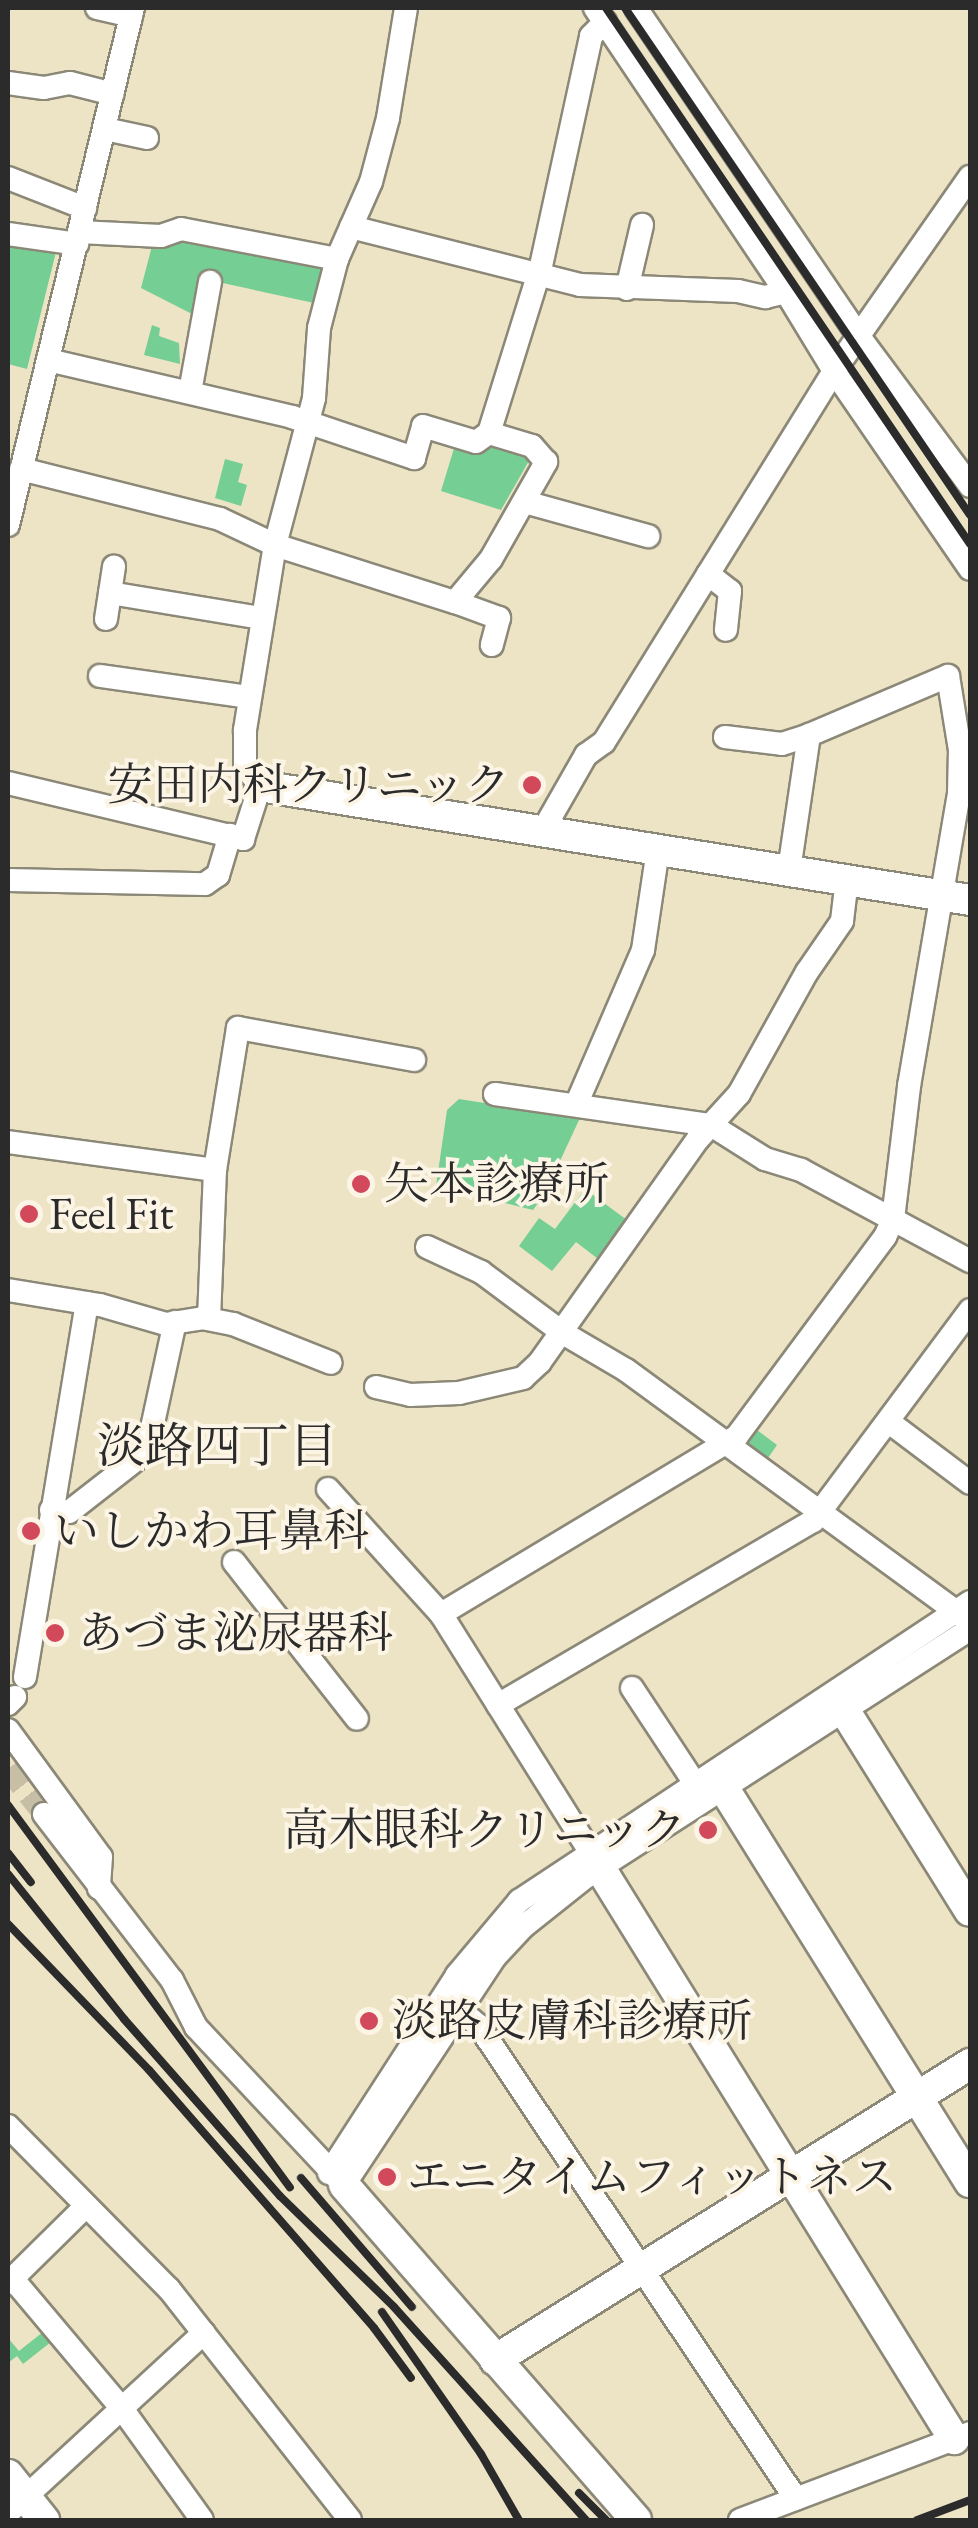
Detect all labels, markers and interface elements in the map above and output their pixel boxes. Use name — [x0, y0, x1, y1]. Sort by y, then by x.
place label: 安田内科クリニック — [105, 758, 510, 812]
marker: 安田内科クリニック — [519, 772, 545, 798]
place label: 矢本診療所 — [384, 1157, 609, 1211]
marker: 矢本診療所 — [348, 1171, 374, 1197]
place label: Feel Fit — [49, 1187, 173, 1241]
marker: Feel Fit — [18, 1203, 40, 1225]
district label: 淡路四丁目 — [97, 1417, 337, 1475]
place label: いしかわ耳鼻科 — [54, 1504, 369, 1558]
marker: いしかわ耳鼻科 — [18, 1518, 44, 1544]
place label: あづま泌尿器科 — [78, 1606, 393, 1660]
marker: あづま泌尿器科 — [42, 1620, 68, 1646]
place label: 高木眼科クリニック — [281, 1803, 686, 1857]
marker: 高木眼科クリニック — [695, 1817, 721, 1843]
place label: 淡路皮膚科診療所 — [392, 1994, 752, 2048]
marker: 淡路皮膚科診療所 — [356, 2008, 382, 2034]
place label: エニタイムフィットネス — [407, 2150, 902, 2204]
marker: エニタイムフィットネス — [376, 2166, 398, 2188]

